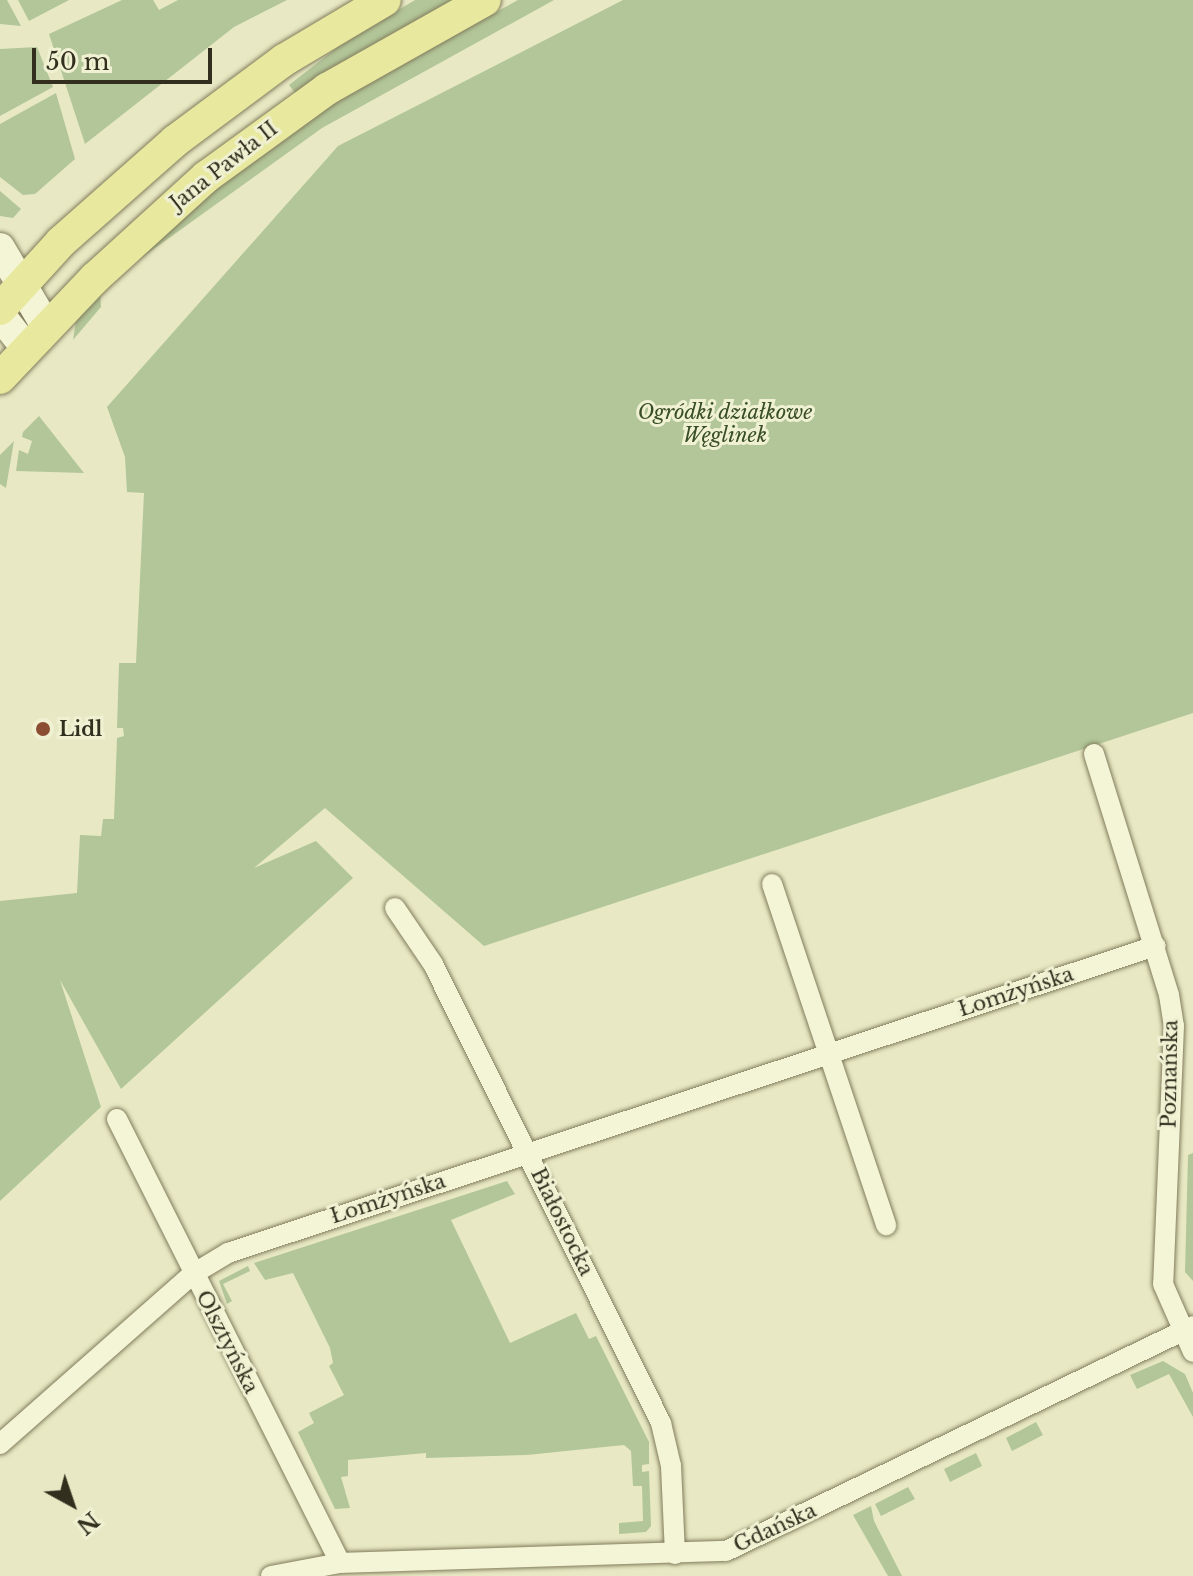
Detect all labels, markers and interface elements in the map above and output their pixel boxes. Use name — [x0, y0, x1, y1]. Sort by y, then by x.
scale bar — [36, 32, 216, 82]
text: 50 m — [46, 47, 109, 76]
street label: Jana Pawła II — [165, 117, 283, 215]
park label: Ogródki działkowe Węglinek — [637, 400, 813, 447]
place label: Lidl — [59, 717, 102, 741]
marker: Lidl — [34, 720, 52, 738]
street label: Łomżyńska — [956, 962, 1076, 1022]
street label: Poznańska — [1157, 1020, 1183, 1128]
street label: Białostocka — [526, 1164, 598, 1280]
street label: Łomżyńska — [328, 1169, 448, 1229]
street label: Olsztyńska — [191, 1287, 263, 1397]
north arrow — [32, 1464, 112, 1544]
street label: Gdańska — [730, 1498, 820, 1558]
text: N — [71, 1506, 104, 1540]

